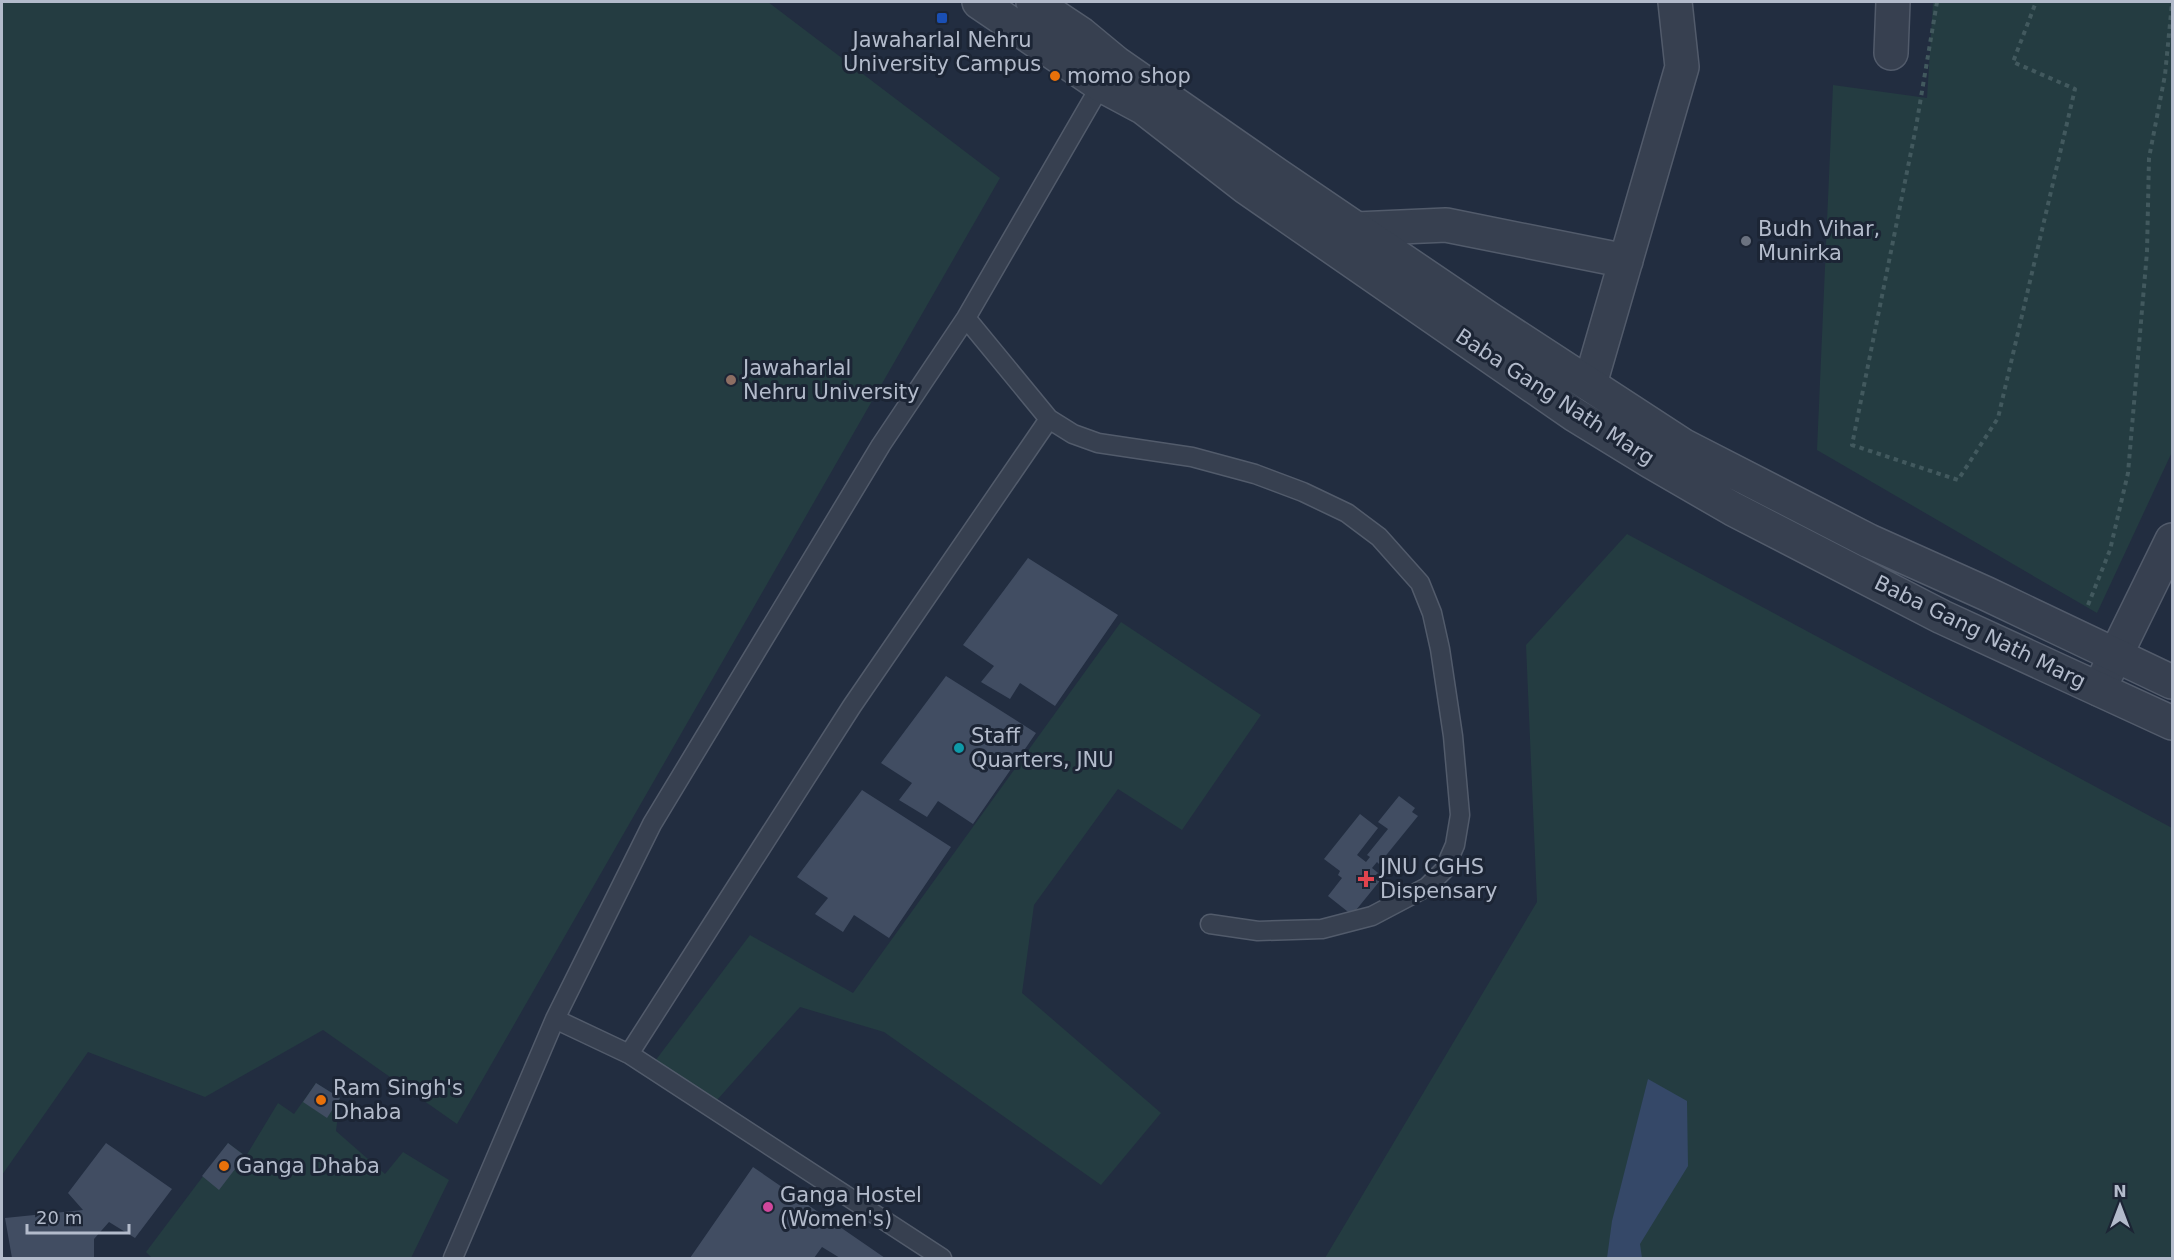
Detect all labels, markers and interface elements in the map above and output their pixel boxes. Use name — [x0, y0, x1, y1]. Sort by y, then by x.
marker: Jawaharlal Nehru University Campus — [935, 11, 949, 25]
place label: Jawaharlal Nehru University Campus — [843, 28, 1041, 76]
place label: momo shop — [1067, 64, 1191, 88]
marker: momo shop — [1048, 69, 1062, 83]
place label: Budh Vihar, Munirka — [1758, 217, 1880, 265]
marker: Budh Vihar, Munirka — [1739, 234, 1753, 248]
street label: Baba Gang Nath Marg — [1451, 324, 1659, 470]
place label: Jawaharlal Nehru University — [741, 356, 920, 404]
marker: Jawaharlal Nehru University — [724, 373, 738, 387]
street label: Baba Gang Nath Marg — [1870, 570, 2090, 694]
place label: Staff Quarters, JNU — [971, 724, 1114, 772]
marker: Staff Quarters, JNU — [952, 741, 966, 755]
place label: JNU CGHS Dispensary — [1378, 855, 1497, 903]
marker: JNU CGHS Dispensary — [1357, 870, 1375, 888]
place label: Ram Singh's Dhaba — [333, 1076, 463, 1124]
marker: Ram Singh's Dhaba — [314, 1093, 328, 1107]
place label: Ganga Dhaba — [236, 1154, 380, 1178]
marker: Ganga Dhaba — [217, 1159, 231, 1173]
north arrow — [2090, 1176, 2150, 1236]
text: N — [2113, 1182, 2127, 1201]
place label: Ganga Hostel (Women's) — [780, 1183, 922, 1231]
scale bar — [27, 1197, 129, 1235]
marker: Ganga Hostel (Women's) — [761, 1200, 775, 1214]
text: 20 m — [36, 1207, 82, 1228]

